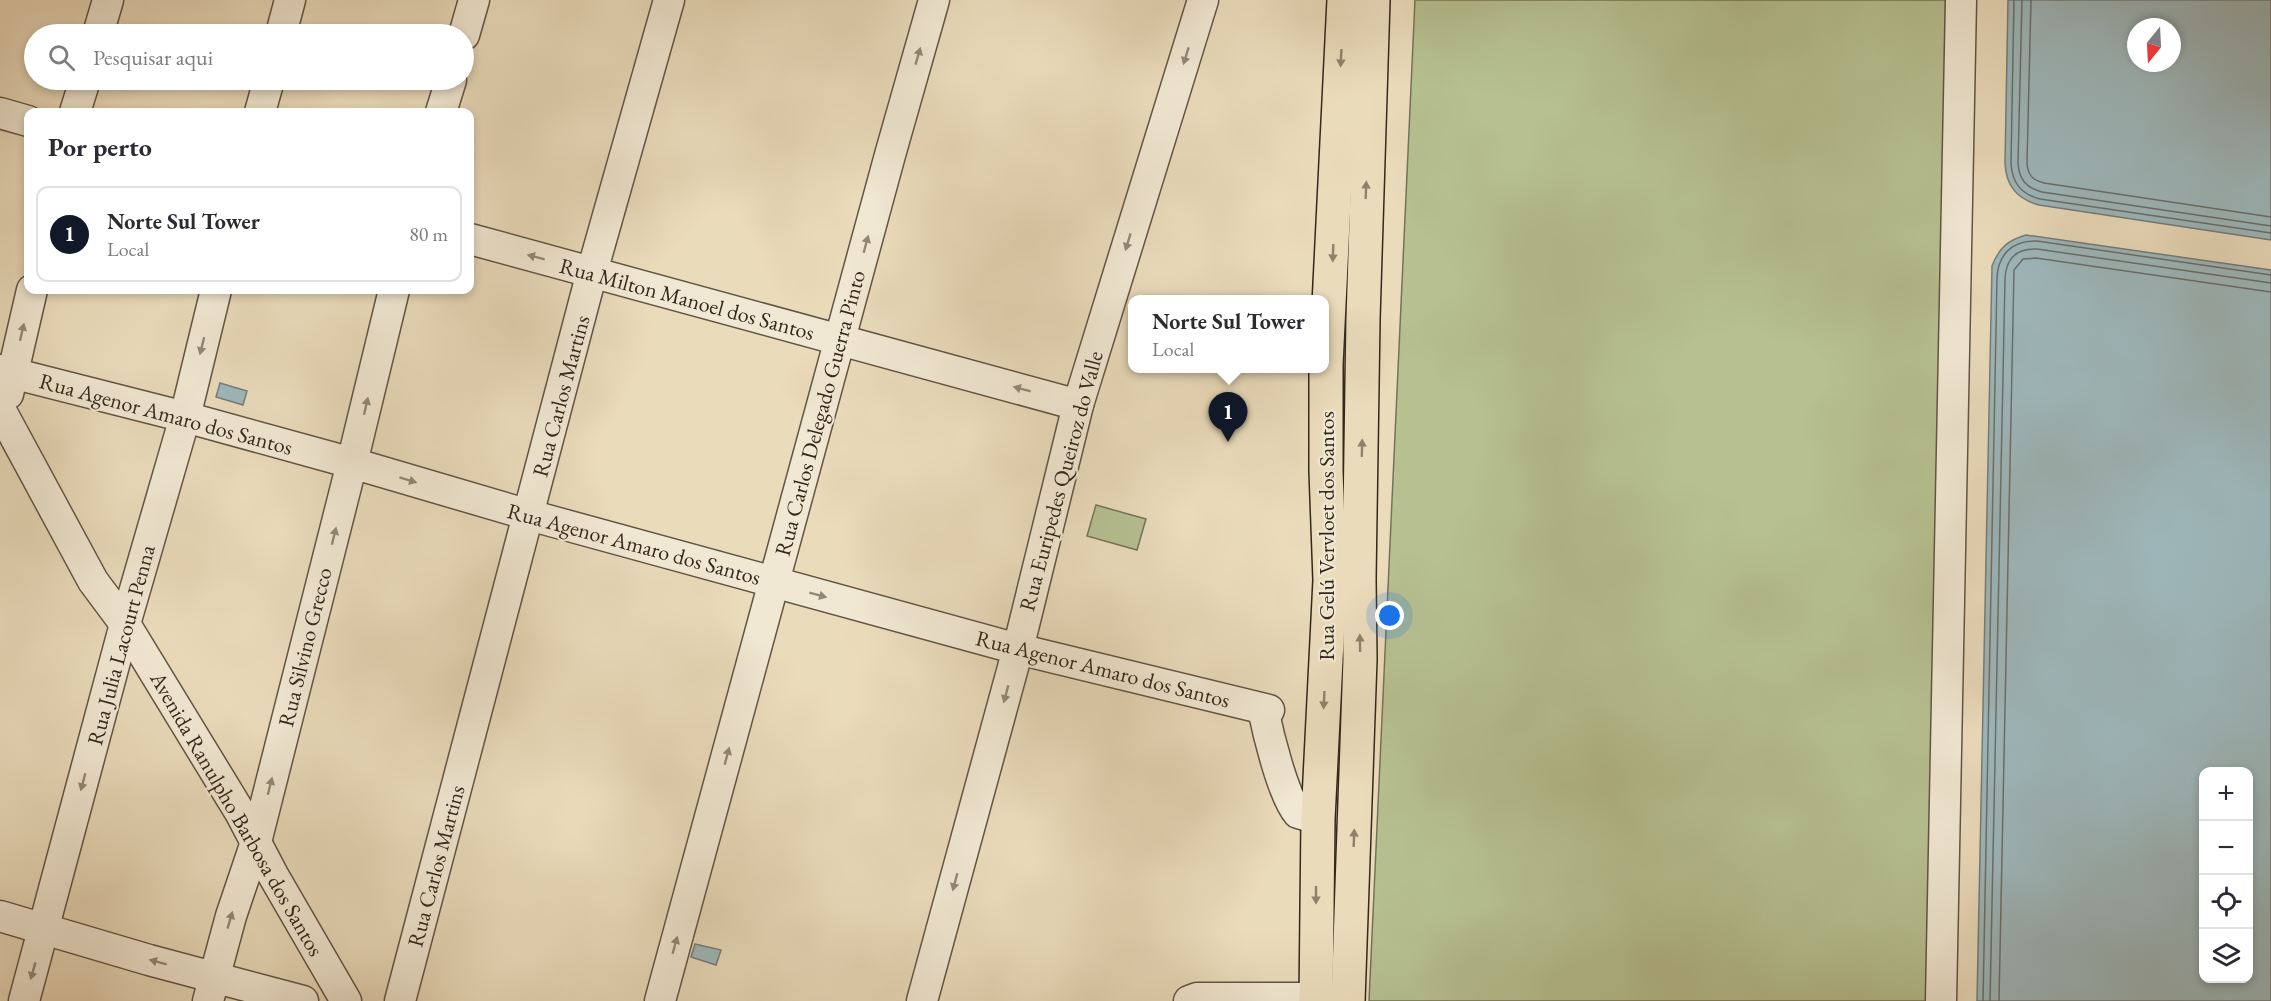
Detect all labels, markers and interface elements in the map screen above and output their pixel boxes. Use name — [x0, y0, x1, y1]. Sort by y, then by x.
north arrow — [2127, 18, 2181, 72]
search box — [24, 24, 474, 90]
icon: search — [45, 41, 78, 74]
text: Pesquisar aqui — [93, 43, 213, 72]
one-way arrow — [914, 47, 923, 65]
one-way arrow — [1181, 47, 1190, 65]
one-way arrow — [1337, 49, 1346, 68]
text: Por perto — [48, 130, 152, 164]
one-way arrow — [1362, 180, 1371, 199]
text: Norte Sul Tower — [107, 207, 260, 236]
text: 1 — [64, 221, 75, 247]
text: 80 m — [409, 221, 448, 247]
one-way arrow — [1123, 233, 1133, 251]
one-way arrow — [862, 235, 871, 253]
text: Local — [107, 236, 149, 262]
one-way arrow — [1328, 244, 1337, 263]
street label: Rua Milton Manoel dos Santos — [556, 251, 818, 347]
one-way arrow — [527, 252, 545, 261]
street label: Rua Carlos Delegado Guerra Pinto — [768, 267, 872, 559]
popup — [1128, 295, 1329, 373]
text: Norte Sul Tower — [1152, 307, 1305, 336]
street label: Rua Carlos Martins — [525, 312, 597, 480]
one-way arrow — [17, 322, 27, 341]
text: Local — [1152, 336, 1194, 362]
one-way arrow — [197, 337, 207, 356]
street label: Rua Euripedes Queiroz do Valle — [1012, 347, 1110, 614]
street label: Rua Agenor Amaro dos Santos — [36, 366, 296, 462]
one-way arrow — [1013, 384, 1031, 394]
pin: 1 — [1208, 392, 1248, 442]
one-way arrow — [361, 397, 371, 415]
street label: Rua Gelú Vervloet dos Santos — [1312, 411, 1341, 661]
one-way arrow — [1357, 438, 1367, 457]
one-way arrow — [399, 476, 417, 485]
street label: Rua Agenor Amaro dos Santos — [504, 496, 764, 592]
one-way arrow — [329, 526, 339, 545]
street label: Rua Julia Lacourt Penna — [80, 541, 162, 748]
street label: Rua Silvino Grecco — [271, 564, 339, 730]
one-way arrow — [809, 591, 827, 600]
your location — [1375, 601, 1404, 630]
street label: Rua Agenor Amaro dos Santos — [973, 623, 1233, 715]
one-way arrow — [1355, 633, 1365, 652]
street label: Avenida Ranulpho Barbosa dos Santos — [143, 666, 331, 962]
one-way arrow — [1001, 685, 1010, 703]
one-way arrow — [1319, 690, 1328, 709]
one-way arrow — [723, 747, 732, 765]
map controls — [2199, 767, 2253, 983]
button: + — [2199, 767, 2253, 821]
one-way arrow — [78, 773, 88, 792]
one-way arrow — [266, 776, 276, 795]
street label: Rua Carlos Martins — [400, 782, 472, 950]
button: − — [2199, 821, 2253, 875]
one-way arrow — [1350, 828, 1359, 847]
one-way arrow — [949, 873, 959, 891]
button: locate — [2199, 875, 2253, 929]
one-way arrow — [1311, 885, 1321, 904]
one-way arrow — [226, 911, 235, 929]
button: layers — [2199, 929, 2253, 983]
one-way arrow — [671, 935, 681, 954]
one-way arrow — [149, 957, 167, 966]
one-way arrow — [28, 962, 37, 980]

